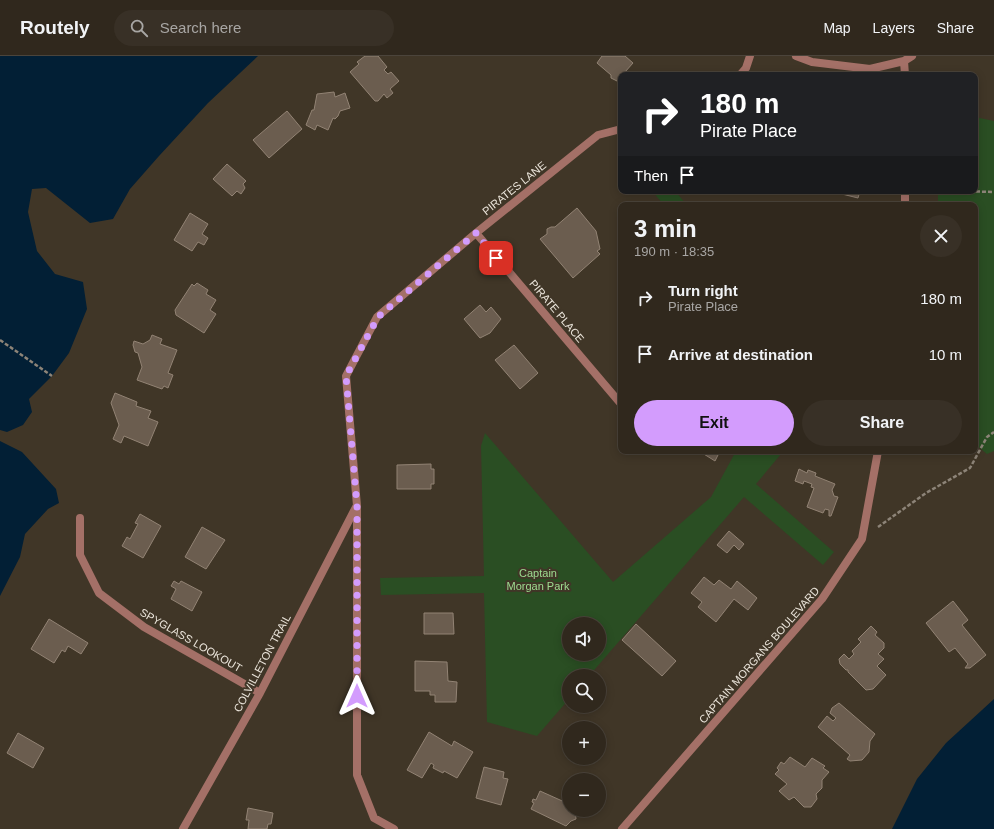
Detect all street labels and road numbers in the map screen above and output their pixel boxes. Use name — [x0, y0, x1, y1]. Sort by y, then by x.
street label: PIRATES LANE — [480, 159, 548, 217]
street label: PIRATE PLACE — [527, 277, 587, 345]
street label: CAPTAIN MORGANS BOULEVARD — [696, 584, 822, 726]
street label: SPYGLASS LOOKOUT — [138, 606, 244, 674]
street label: COLVILLETON TRAIL — [231, 612, 293, 714]

